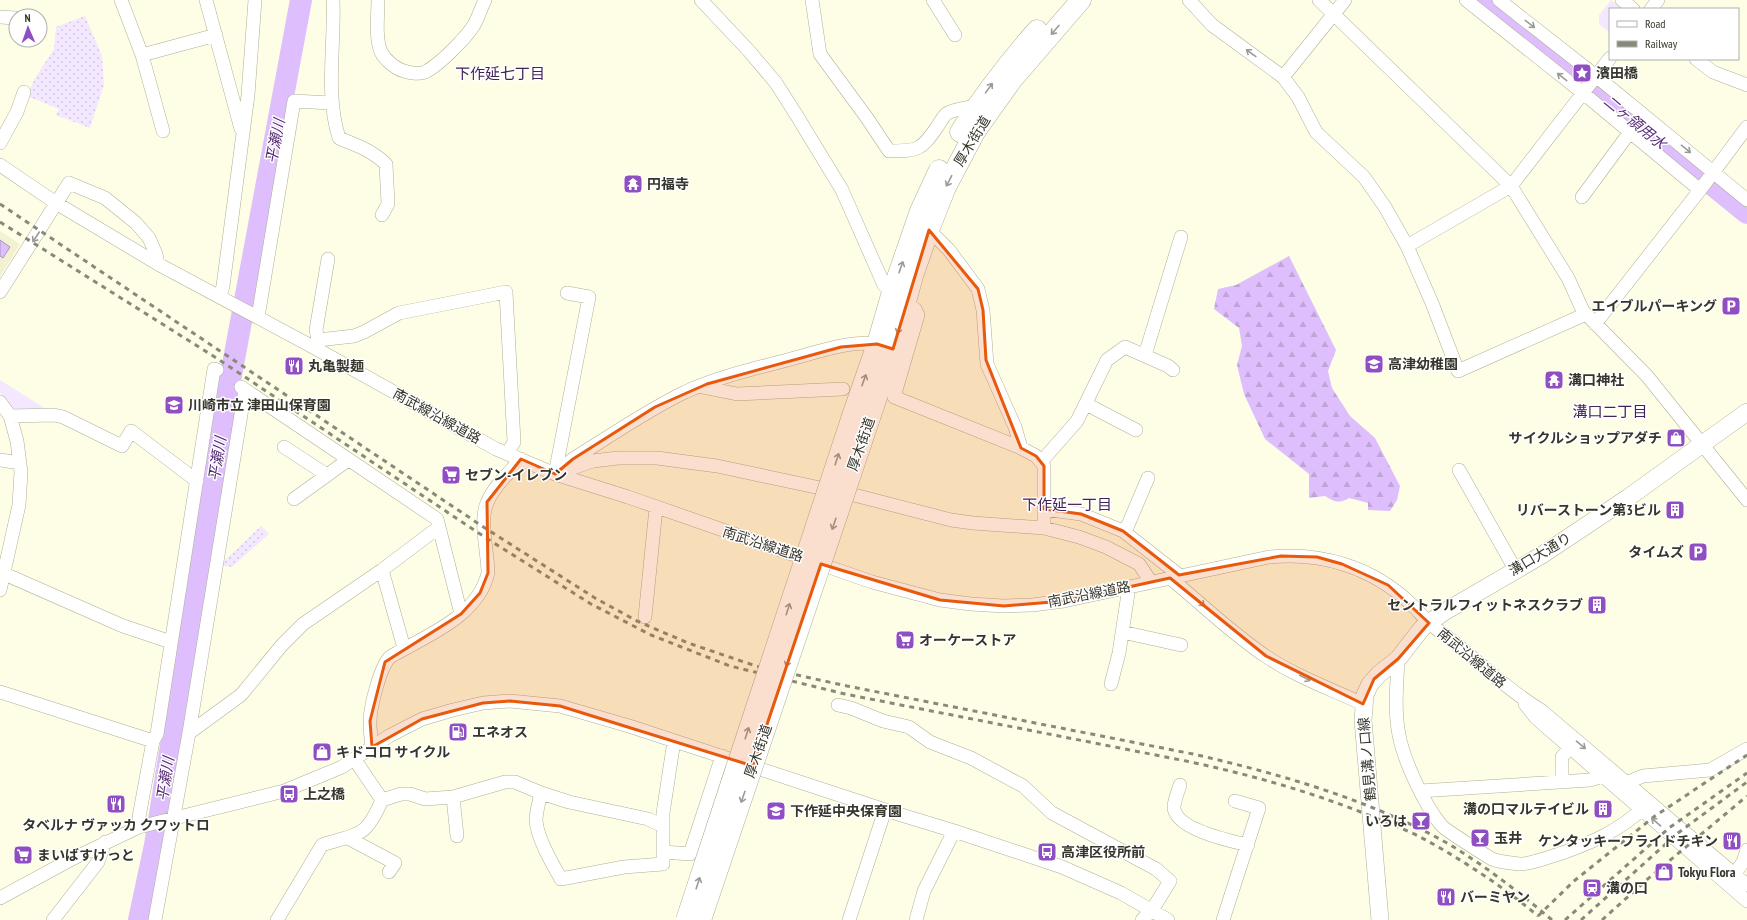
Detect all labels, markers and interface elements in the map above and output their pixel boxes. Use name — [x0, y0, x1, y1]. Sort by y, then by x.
north arrow — [8, 8, 48, 48]
legend — [1609, 8, 1739, 60]
text: N — [24, 11, 31, 25]
text: Road — [1645, 16, 1665, 31]
one-way arrow — [1525, 20, 1536, 28]
one-way arrow — [1051, 24, 1060, 35]
text: Railway — [1645, 36, 1678, 51]
one-way arrow — [1246, 49, 1257, 58]
place icon: 濱田橋 — [1571, 62, 1593, 84]
district label: 下作延七丁目 — [455, 64, 545, 83]
place label: 濱田橋 — [1596, 64, 1638, 82]
one-way arrow — [1557, 72, 1568, 81]
one-way arrow — [985, 83, 993, 94]
water label: 二ヶ領用水 — [1600, 91, 1672, 154]
street label: 厚木街道 — [950, 112, 994, 170]
water label: 平瀬川 — [261, 115, 289, 165]
one-way arrow — [1681, 145, 1692, 154]
temple icon: 円福寺 — [622, 173, 644, 195]
place label: 円福寺 — [647, 175, 689, 193]
one-way arrow — [945, 175, 952, 187]
one-way arrow — [31, 231, 40, 242]
one-way arrow — [897, 261, 905, 273]
parking icon: エイブルパーキング — [1720, 295, 1742, 317]
place label: エイブルパーキング — [1591, 297, 1717, 315]
one-way arrow — [895, 321, 902, 334]
school or university icon: 高津幼稚園 — [1363, 353, 1385, 375]
restaurant icon: 丸亀製麺 — [283, 355, 305, 377]
place label: 高津幼稚園 — [1388, 355, 1458, 373]
place label: 丸亀製麺 — [308, 357, 364, 375]
temple icon: 溝口神社 — [1543, 369, 1565, 391]
place label: 溝口神社 — [1568, 371, 1624, 389]
one-way arrow — [861, 374, 869, 386]
street label: 南武線沿線道路 — [390, 384, 484, 448]
school or university icon: 川崎市立 津田山保育園 — [163, 394, 185, 416]
place label: 川崎市立 津田山保育園 — [188, 396, 331, 414]
district label: 溝口二丁目 — [1572, 402, 1648, 421]
street label: 厚木街道 — [843, 415, 879, 473]
shop icon: サイクルショップアダチ — [1665, 427, 1687, 449]
place label: サイクルショップアダチ — [1509, 429, 1662, 447]
water label: 平瀬川 — [204, 433, 230, 483]
one-way arrow — [834, 454, 842, 466]
supermarket icon: セブン-イレブン — [440, 464, 462, 486]
place label: セブン-イレブン — [465, 466, 567, 484]
district label: 下作延一丁目 — [1022, 495, 1112, 514]
building icon: リバーストーン第3ビル — [1664, 499, 1686, 521]
place label: リバーストーン第3ビル — [1516, 501, 1661, 519]
one-way arrow — [830, 517, 837, 530]
street label: 南武沿線道路 — [720, 522, 806, 566]
street label: 溝口大通り — [1505, 528, 1575, 580]
parking icon: タイムズ — [1687, 541, 1709, 563]
place label: タイムズ — [1628, 543, 1684, 561]
street label: 南武沿線道路 — [1046, 577, 1132, 611]
building icon: セントラルフィットネスクラブ — [1586, 594, 1608, 616]
place label: セントラルフィットネスクラブ — [1387, 596, 1583, 614]
one-way arrow — [1194, 598, 1205, 607]
one-way arrow — [785, 603, 792, 616]
street label: 南武沿線道路 — [1434, 624, 1510, 692]
supermarket icon: オーケーストア — [894, 629, 916, 651]
place label: オーケーストア — [919, 631, 1016, 649]
one-way arrow — [784, 654, 791, 667]
one-way arrow — [1299, 675, 1311, 682]
street label: 鶴見溝ノ口線 — [1354, 716, 1380, 802]
fuel station icon: エネオス — [447, 721, 469, 743]
street label: 厚木街道 — [740, 722, 776, 780]
place label: エネオス — [472, 723, 528, 741]
one-way arrow — [744, 727, 752, 739]
one-way arrow — [1576, 740, 1586, 749]
shop icon: キドコロ サイクル — [311, 741, 333, 763]
place label: キドコロ サイクル — [336, 743, 450, 761]
water label: 平瀬川 — [152, 753, 178, 803]
bus stop icon: 上之橋 — [278, 783, 300, 805]
place label: 上之橋 — [303, 785, 345, 803]
one-way arrow — [738, 791, 746, 803]
restaurant icon: タベルナ ヴァッカ クワットロ — [105, 793, 127, 815]
building icon: 溝の口マルテイビル — [1592, 798, 1614, 820]
school or university icon: 下作延中央保育園 — [765, 800, 787, 822]
place label: 溝の口マルテイビル — [1463, 800, 1589, 818]
place label: 下作延中央保育園 — [790, 802, 902, 820]
bar icon: いろは — [1410, 810, 1432, 832]
place label: いろは — [1365, 812, 1407, 830]
place label: タベルナ ヴァッカ クワットロ — [22, 816, 210, 834]
one-way arrow — [1651, 817, 1661, 827]
bar icon: 玉井 — [1469, 827, 1491, 849]
place label: 玉井 — [1494, 829, 1522, 847]
restaurant icon: ケンタッキーフライドチキン — [1721, 830, 1743, 852]
place label: ケンタッキーフライドチキン — [1538, 832, 1718, 850]
bus stop icon: 高津区役所前 — [1036, 841, 1058, 863]
place label: 高津区役所前 — [1061, 843, 1145, 861]
supermarket icon: まいばすけっと — [12, 844, 34, 866]
place label: まいばすけっと — [37, 846, 135, 864]
shop icon: Tokyu Flora — [1653, 861, 1675, 883]
place label: Tokyu Flora — [1678, 863, 1736, 881]
one-way arrow — [695, 877, 702, 890]
station icon: 溝の口 — [1581, 877, 1603, 899]
place label: 溝の口 — [1606, 879, 1648, 897]
restaurant icon: バーミヤン — [1435, 886, 1457, 908]
place label: バーミヤン — [1460, 888, 1530, 906]

